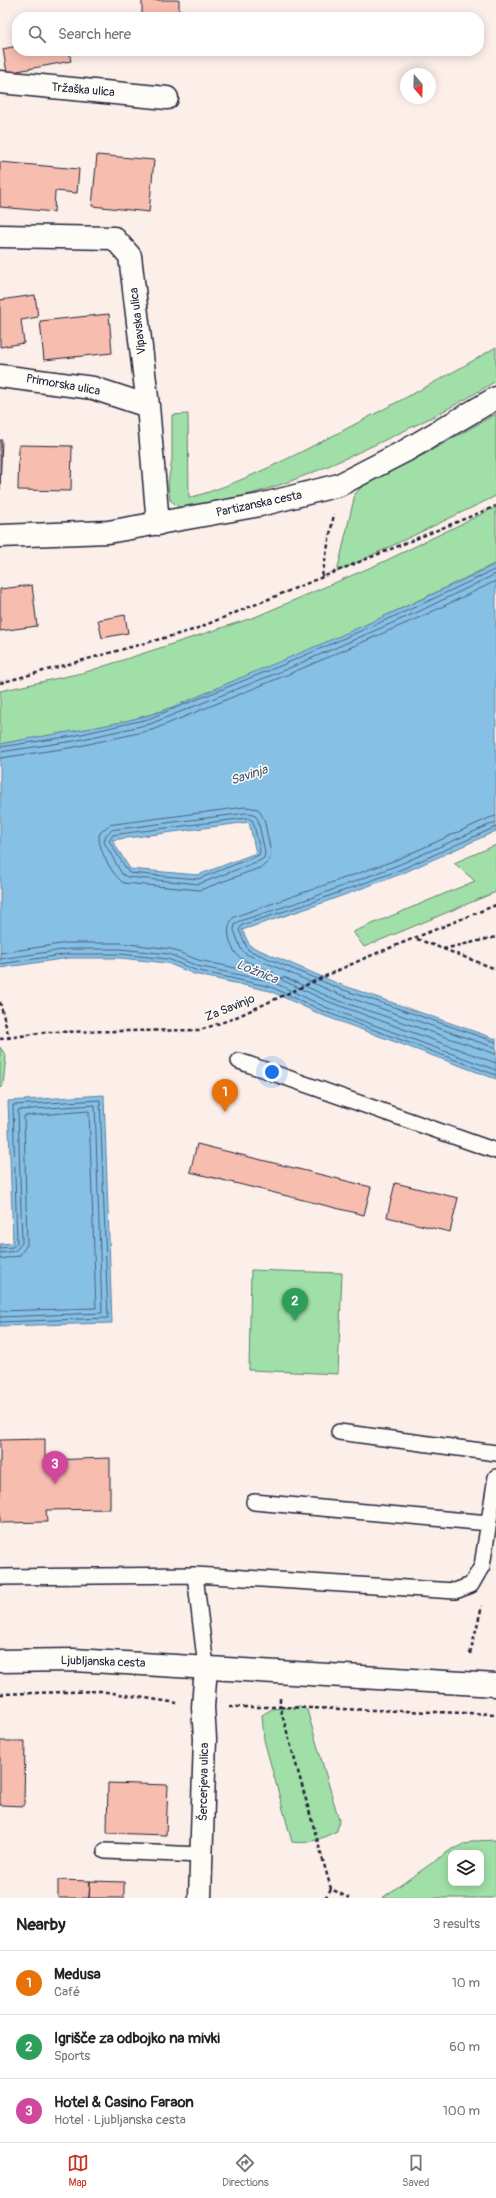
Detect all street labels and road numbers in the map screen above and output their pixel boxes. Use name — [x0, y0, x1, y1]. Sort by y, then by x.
street label: Tržaška ulica — [51, 80, 116, 100]
street label: Vipavska ulica — [126, 286, 150, 355]
street label: Primorska ulica — [25, 371, 102, 399]
street label: Partizanska cesta — [215, 487, 304, 520]
street label: Za Savinjo — [203, 991, 258, 1025]
street label: Ljubljanska cesta — [60, 1653, 146, 1671]
street label: Šercerjeva ulica — [195, 1742, 212, 1821]

